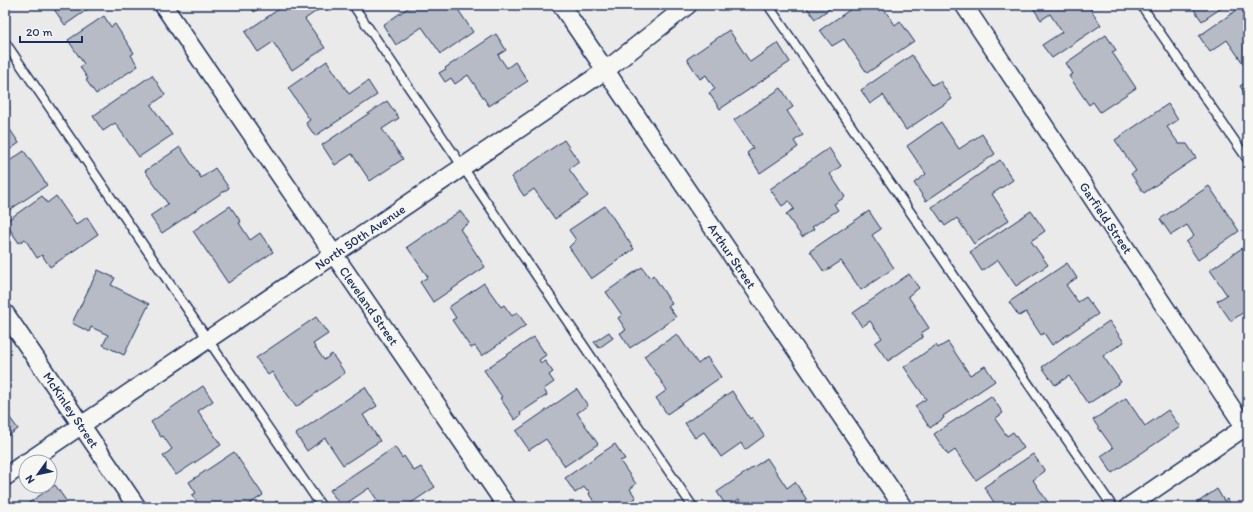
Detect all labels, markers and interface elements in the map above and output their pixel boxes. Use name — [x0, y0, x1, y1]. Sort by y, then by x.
scale bar — [20, 18, 82, 44]
text: 20 m — [26, 25, 53, 39]
street label: Garfield Street — [1076, 179, 1136, 257]
street label: North 50th Avenue — [312, 201, 408, 273]
street label: Arthur Street — [705, 221, 759, 291]
street label: Cleveland Street — [336, 264, 402, 348]
street label: McKinley Street — [40, 369, 102, 451]
north arrow — [18, 454, 58, 494]
text: N — [23, 473, 38, 486]

